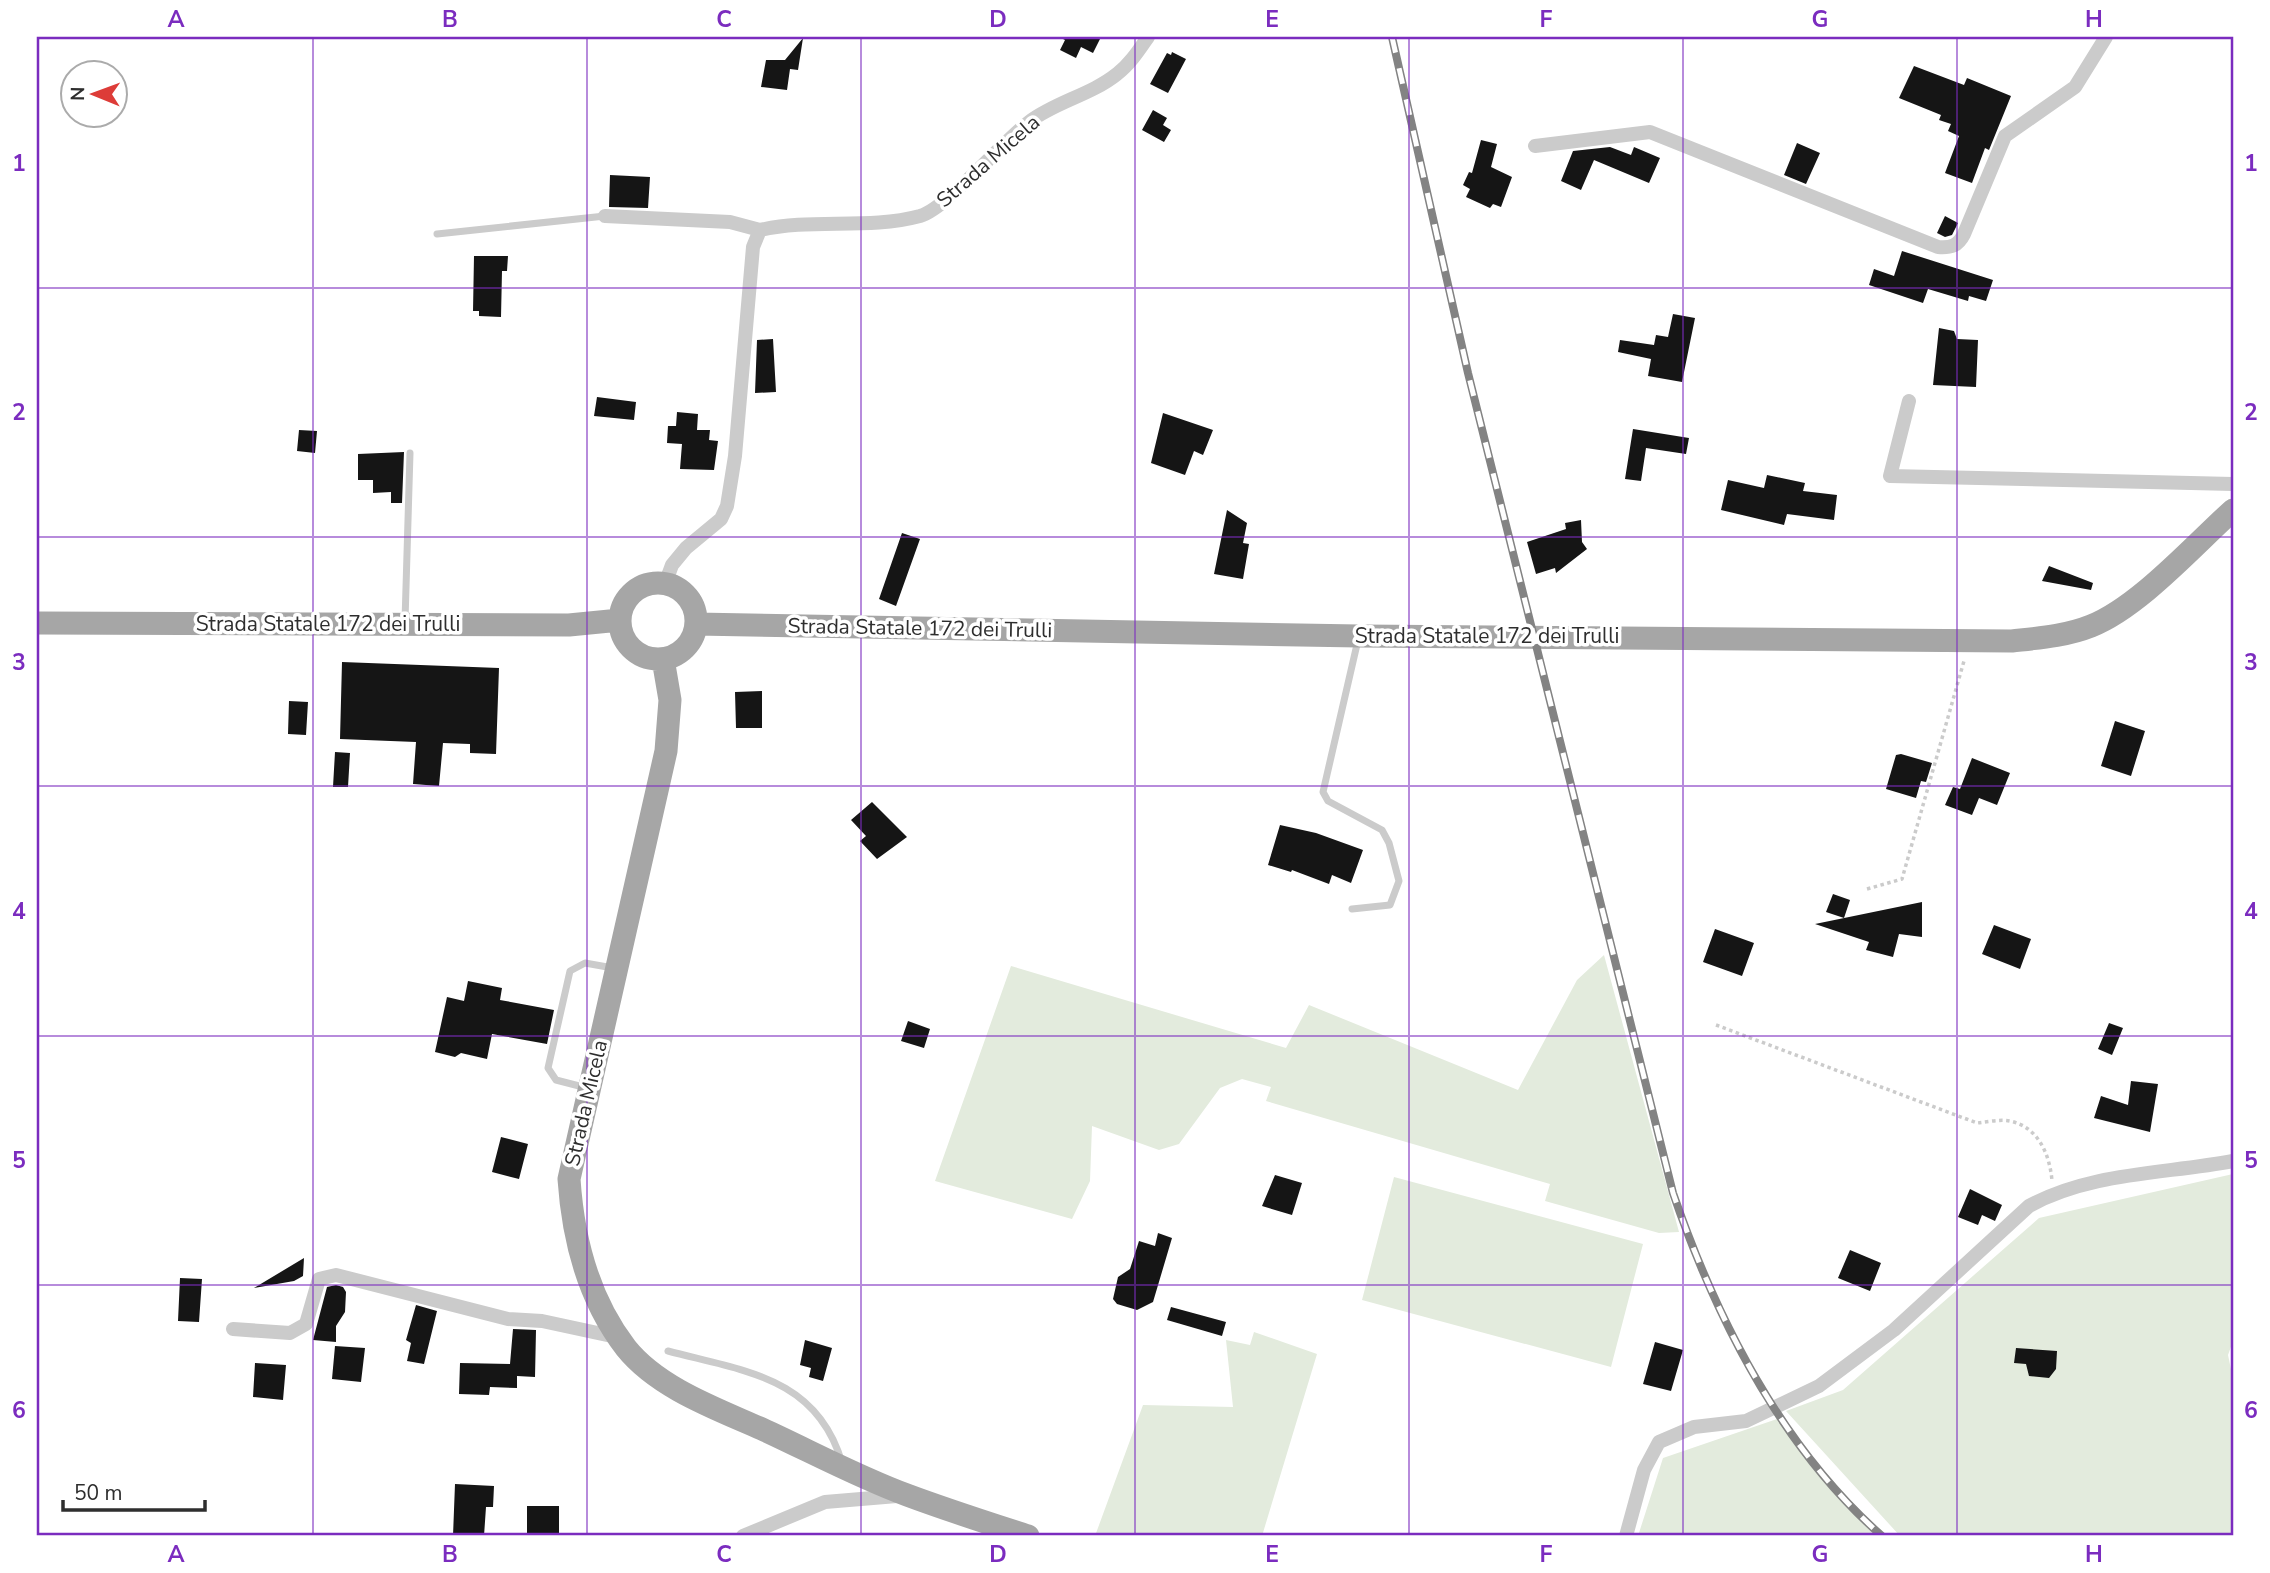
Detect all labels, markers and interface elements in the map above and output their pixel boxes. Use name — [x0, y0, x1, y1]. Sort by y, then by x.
text: A — [167, 4, 185, 35]
text: B — [442, 4, 458, 35]
text: C — [716, 4, 732, 35]
text: D — [989, 4, 1007, 35]
text: E — [1265, 4, 1279, 35]
text: F — [1540, 4, 1553, 35]
text: G — [1812, 4, 1828, 35]
text: H — [2085, 4, 2103, 35]
north arrow — [60, 60, 130, 130]
text: N — [65, 86, 91, 101]
street label: Strada Micela — [930, 108, 1046, 214]
text: 1 — [12, 148, 26, 179]
text: 1 — [2244, 148, 2258, 179]
text: 2 — [12, 397, 26, 428]
text: 2 — [2244, 397, 2258, 428]
street label: Strada Statale 172 dei Trulli — [196, 610, 460, 638]
street label: Strada Statale 172 dei Trulli — [787, 612, 1053, 644]
street label: Strada Statale 172 dei Trulli — [1355, 622, 1619, 650]
text: 3 — [12, 647, 26, 678]
text: 3 — [2244, 647, 2258, 678]
text: 4 — [12, 896, 26, 927]
text: 4 — [2244, 896, 2258, 927]
street label: Strada Micela — [558, 1037, 614, 1169]
text: 5 — [12, 1145, 26, 1176]
text: 5 — [2244, 1145, 2258, 1176]
text: 6 — [12, 1395, 26, 1426]
text: 6 — [2244, 1395, 2258, 1426]
scale bar — [63, 1468, 205, 1512]
text: 50 m — [74, 1479, 123, 1507]
text: A — [167, 1539, 185, 1570]
text: B — [442, 1539, 458, 1570]
text: C — [716, 1539, 732, 1570]
text: D — [989, 1539, 1007, 1570]
text: E — [1265, 1539, 1279, 1570]
text: F — [1540, 1539, 1553, 1570]
text: G — [1812, 1539, 1828, 1570]
text: H — [2085, 1539, 2103, 1570]

